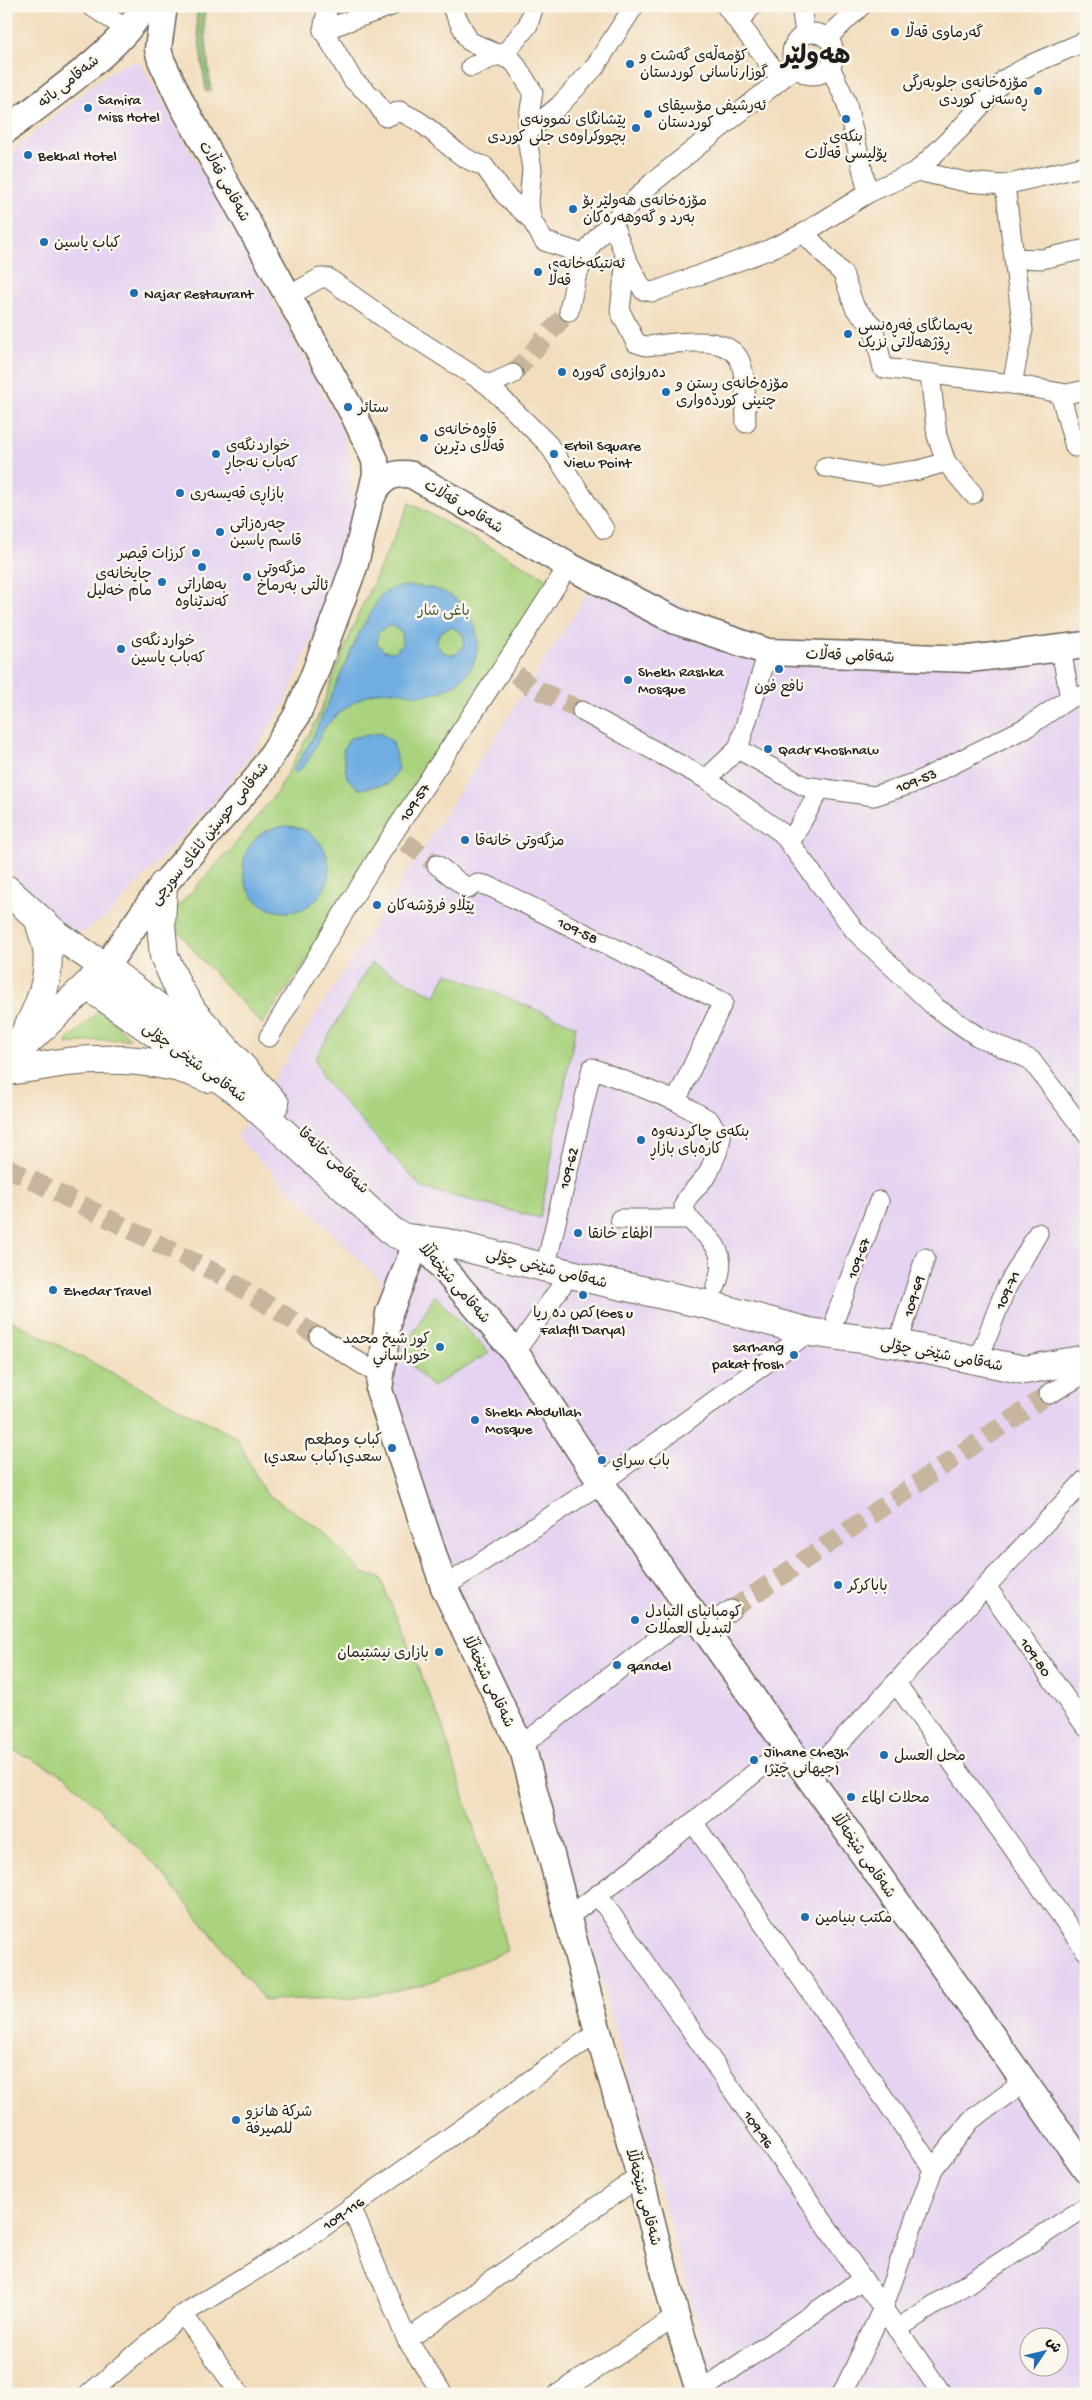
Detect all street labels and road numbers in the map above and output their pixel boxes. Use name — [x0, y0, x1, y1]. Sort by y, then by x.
street label: شەقامی باتە — [35, 52, 103, 113]
street label: شەقامی قەڵات — [194, 137, 256, 225]
street label: شەقامی قەڵات — [420, 474, 508, 538]
street label: شەقامی قەڵات — [805, 642, 895, 668]
street label: شەقامی حوسێن ئاغای سورچی — [147, 759, 274, 909]
street label: 109-53 — [893, 765, 940, 799]
street label: 109-57 — [396, 779, 436, 827]
street label: 109-58 — [553, 914, 600, 949]
street label: شەقامی شێخی چۆلی — [138, 1020, 249, 1107]
street label: شەقامی خانەقا — [294, 1124, 372, 1199]
street label: 109-62 — [556, 1146, 584, 1192]
street label: 109-67 — [844, 1235, 876, 1283]
street label: شەقامی شێخەڵڵا — [414, 1238, 496, 1328]
street label: شەقامی شێخی چۆلی — [484, 1246, 609, 1294]
street label: 109-71 — [992, 1269, 1026, 1314]
street label: 109-69 — [900, 1273, 930, 1320]
street label: شەقامی شێخی چۆلی — [879, 1335, 1004, 1377]
street label: شەقامی شێخەڵڵا — [457, 1631, 521, 1731]
street label: 109-80 — [1014, 1634, 1054, 1682]
street label: شەقامی شێخەڵڵا — [826, 1808, 902, 1902]
street label: 109-96 — [737, 2107, 777, 2153]
street label: شەقامی شێخەڵڵا — [620, 2146, 668, 2248]
street label: 109-116 — [319, 2194, 369, 2236]

